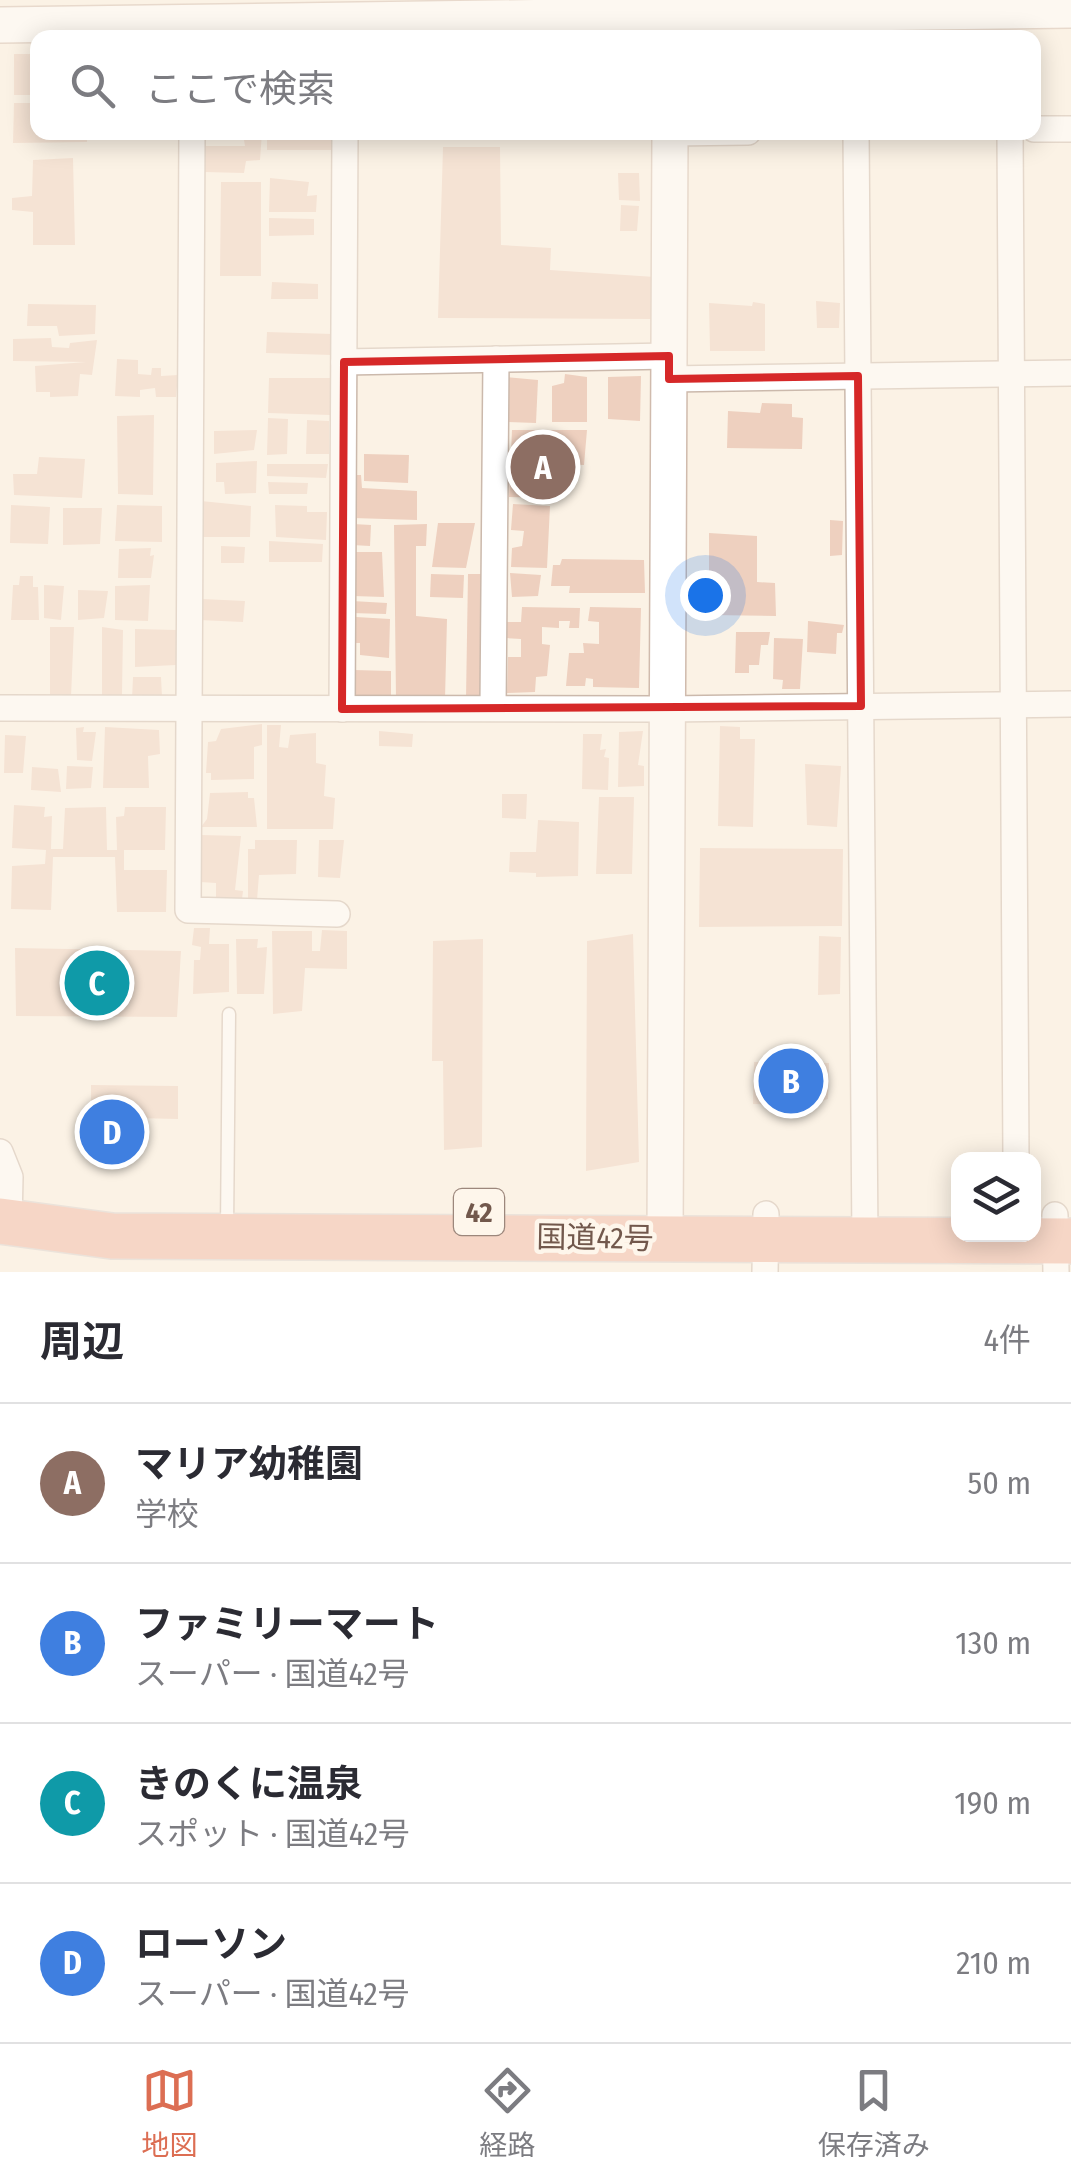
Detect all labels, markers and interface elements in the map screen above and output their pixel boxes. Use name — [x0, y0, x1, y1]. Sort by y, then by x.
search box — [30, 30, 1041, 140]
icon: search — [65, 58, 120, 113]
text: ここで検索 — [145, 66, 335, 112]
pin: A — [510, 430, 576, 504]
your location — [680, 570, 731, 621]
pin: C — [64, 946, 130, 1020]
pin: B — [758, 1044, 824, 1118]
pin: D — [80, 1094, 144, 1170]
map controls — [951, 1152, 1041, 1242]
button: layers — [951, 1152, 1041, 1242]
road number: 42 — [454, 1189, 504, 1235]
street label: 国道42号 — [536, 1219, 654, 1257]
text: 周辺 — [40, 1317, 124, 1367]
text: 4件 — [984, 1321, 1031, 1359]
text: マリア幼稚園 — [135, 1441, 363, 1487]
text: A — [64, 1464, 81, 1502]
text: 50 m — [968, 1464, 1031, 1502]
text: 学校 — [135, 1495, 199, 1533]
text: ファミリーマート — [135, 1601, 439, 1647]
text: B — [64, 1624, 81, 1662]
text: 130 m — [955, 1624, 1031, 1662]
text: スーパー · 国道42号 — [135, 1655, 410, 1693]
text: きのくに温泉 — [135, 1761, 363, 1807]
text: C — [64, 1784, 81, 1822]
text: 190 m — [954, 1784, 1031, 1822]
text: スポット · 国道42号 — [135, 1815, 410, 1853]
text: ローソン — [135, 1921, 287, 1967]
text: D — [63, 1944, 82, 1982]
text: 210 m — [956, 1944, 1031, 1982]
text: スーパー · 国道42号 — [135, 1975, 410, 2013]
tab: 地図 — [141, 2063, 197, 2163]
tab: 経路 — [479, 2063, 536, 2163]
tab: 保存済み — [818, 2063, 930, 2163]

